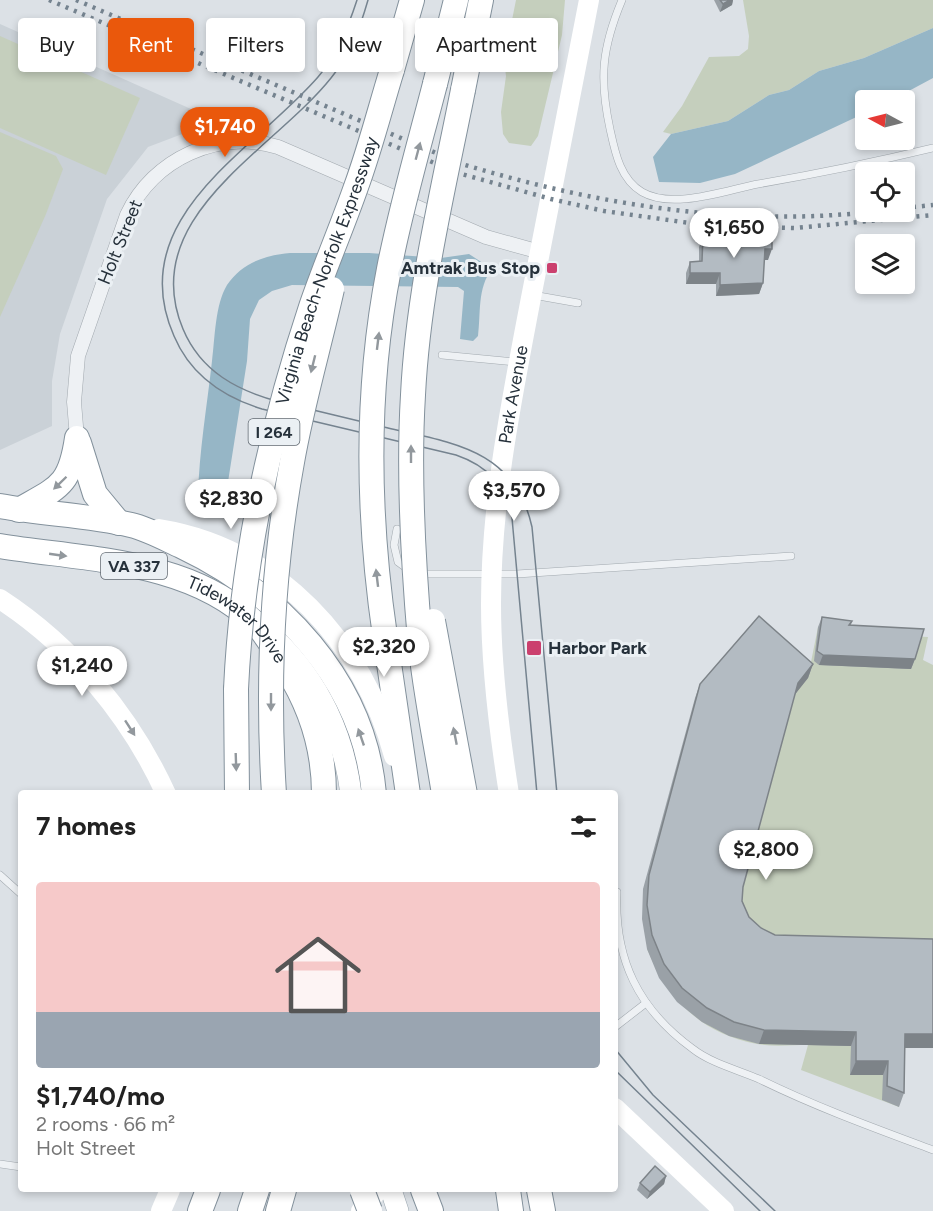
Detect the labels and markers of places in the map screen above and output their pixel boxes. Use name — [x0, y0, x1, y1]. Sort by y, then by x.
pin: $1,740 — [176, 107, 274, 158]
pin: $1,650 — [685, 208, 783, 259]
place label: Amtrak Bus Stop — [401, 257, 540, 279]
marker: Amtrak Bus Stop — [545, 261, 559, 275]
pin: $3,570 — [465, 471, 563, 522]
pin: $2,830 — [182, 479, 280, 530]
pin: $2,320 — [335, 627, 433, 678]
place label: Harbor Park — [548, 637, 647, 659]
marker: Harbor Park — [525, 639, 543, 657]
pin: $1,240 — [33, 646, 131, 697]
pin: $2,800 — [717, 830, 815, 881]

